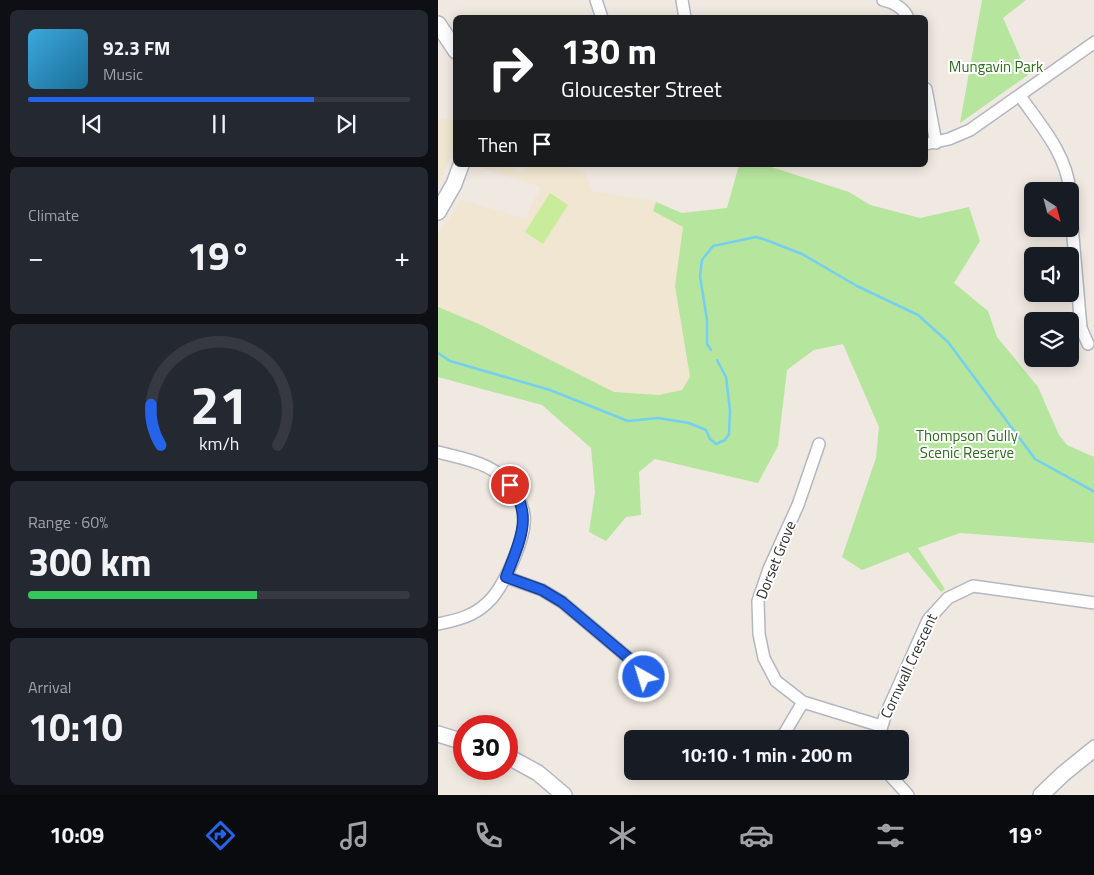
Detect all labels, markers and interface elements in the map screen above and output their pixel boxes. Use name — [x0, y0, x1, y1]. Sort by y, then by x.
text: 130 m — [561, 24, 657, 78]
text: 92.3 FM — [103, 33, 170, 62]
icon: right — [478, 35, 543, 100]
park label: Mungavin Park — [949, 55, 1043, 78]
text: Music — [103, 62, 143, 86]
text: Gloucester Street — [561, 72, 722, 106]
icon: previous — [78, 110, 106, 138]
icon: pause — [205, 110, 233, 138]
icon: next — [332, 110, 360, 138]
text: Then — [478, 130, 518, 159]
icon: arrive — [528, 130, 556, 158]
north arrow — [1024, 182, 1079, 238]
map controls — [1024, 182, 1079, 367]
text: Climate — [28, 203, 79, 227]
text: 19° — [187, 227, 251, 285]
text: − — [28, 235, 44, 278]
text: + — [394, 235, 410, 278]
button: sound — [1024, 247, 1079, 302]
button: layers — [1024, 312, 1079, 367]
text: 21 — [190, 365, 248, 444]
park label: Thompson Gully Scenic Reserve — [916, 424, 1018, 464]
text: km/h — [199, 430, 239, 457]
pin — [489, 464, 531, 506]
icon: arrive — [496, 471, 524, 499]
text: Range · 60% — [28, 510, 108, 534]
street label: Dorset Grove — [749, 517, 802, 602]
text: 300 km — [28, 533, 152, 591]
street label: Cornwall Crescent — [874, 609, 943, 722]
position arrow — [617, 650, 669, 702]
text: Arrival — [28, 675, 71, 699]
text: 10:10 — [28, 698, 123, 756]
speed limit sign: 30 — [453, 715, 518, 780]
text: 10:10 · 1 min · 200 m — [680, 740, 853, 769]
text: 10:09 — [50, 818, 104, 852]
icon: directions — [203, 818, 238, 853]
icon: music — [337, 818, 372, 853]
icon: phone — [471, 818, 506, 853]
icon: climate — [605, 818, 640, 853]
icon: car — [739, 818, 774, 853]
icon: filters — [873, 818, 908, 853]
text: 19° — [1007, 818, 1044, 852]

